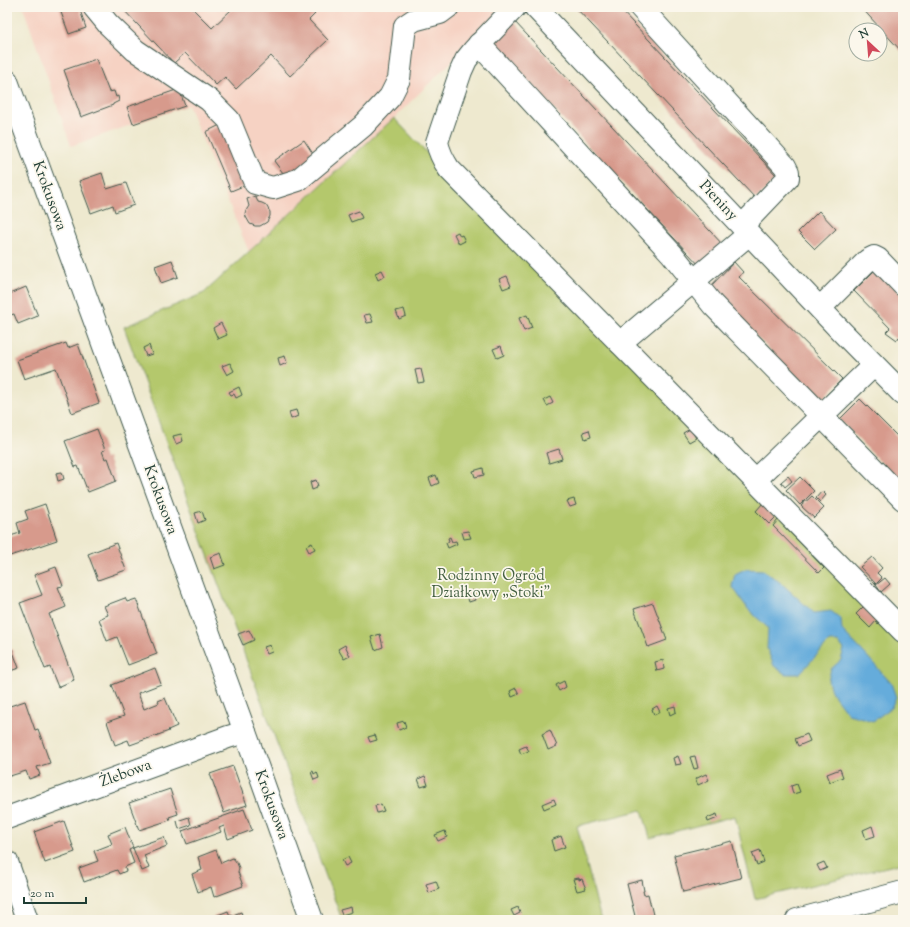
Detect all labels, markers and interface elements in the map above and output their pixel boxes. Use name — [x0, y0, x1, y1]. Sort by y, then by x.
north arrow — [848, 22, 888, 62]
text: N — [856, 25, 872, 43]
street label: Krokusowa — [27, 158, 71, 234]
street label: Pieniny — [694, 176, 743, 226]
street label: Krokusowa — [138, 462, 182, 538]
park label: Rodzinny Ogród Działkowy „Stoki” — [432, 566, 550, 604]
street label: Żlebowa — [97, 754, 155, 793]
street label: Krokusowa — [249, 767, 293, 843]
scale bar — [24, 879, 86, 905]
text: 20 m — [30, 885, 55, 903]

